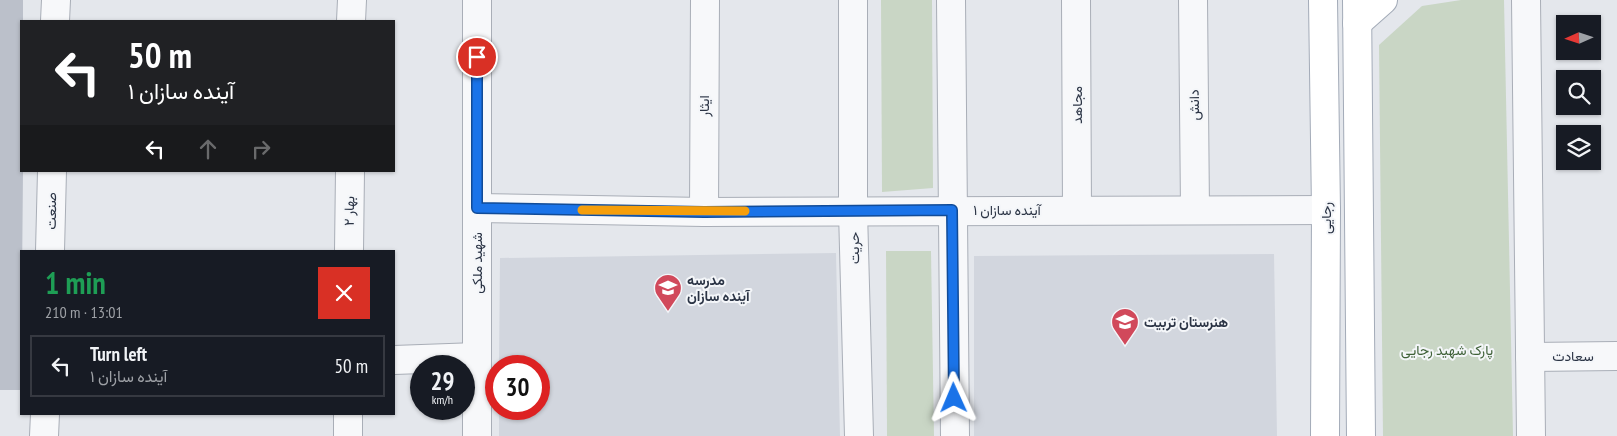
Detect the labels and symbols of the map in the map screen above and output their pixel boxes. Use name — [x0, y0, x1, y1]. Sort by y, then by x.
north arrow — [1556, 15, 1601, 60]
pin — [456, 36, 498, 78]
street label: مجاهد — [1068, 86, 1086, 124]
street label: دانش — [1185, 89, 1203, 121]
street label: ایثار — [695, 95, 713, 118]
street label: صنعت — [42, 192, 60, 230]
street label: بهار ۲ — [340, 196, 358, 226]
street label: آینده سازان ۱ — [973, 201, 1043, 219]
street label: رجایی — [1317, 202, 1335, 234]
street label: شهید ملکی — [468, 232, 486, 294]
street label: حریت — [845, 232, 863, 264]
place label: مدرسه آینده سازان — [687, 271, 751, 305]
school or university icon: مدرسه آینده سازان — [653, 273, 683, 312]
school or university icon: هنرستان تربیت — [1110, 307, 1140, 346]
place label: هنرستان تربیت — [1144, 313, 1228, 331]
park label: پارک شهید رجایی — [1401, 341, 1493, 360]
street label: سعادت — [1552, 347, 1594, 365]
speed limit sign: 30 — [485, 355, 550, 420]
position arrow — [927, 371, 979, 423]

